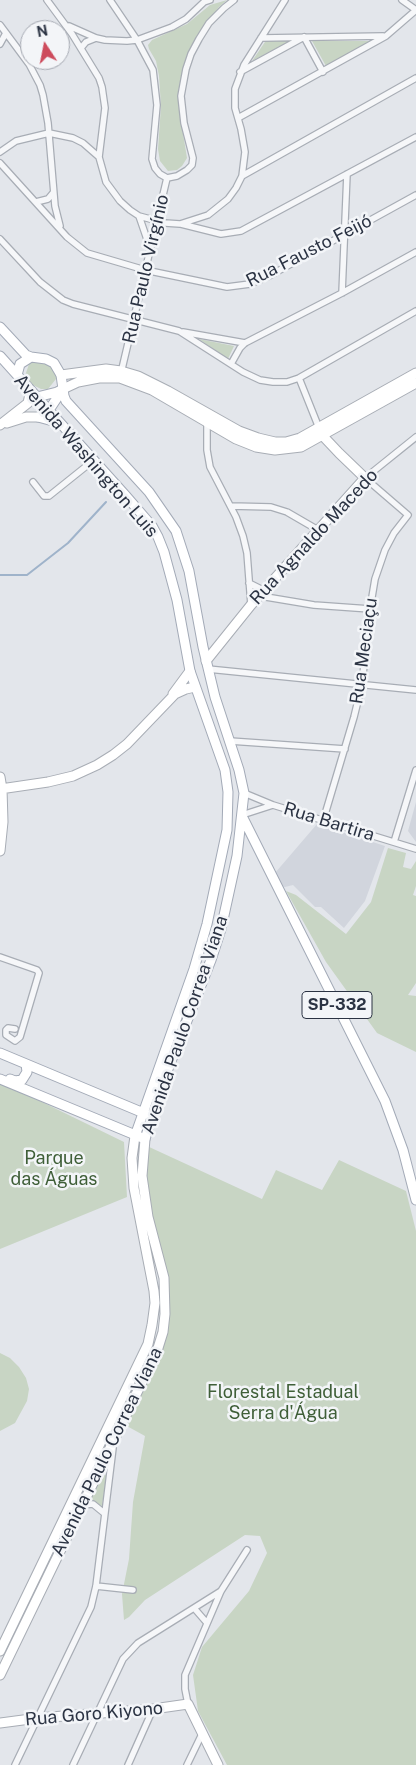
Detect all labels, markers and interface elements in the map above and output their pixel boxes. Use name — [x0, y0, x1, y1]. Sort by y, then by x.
north arrow — [20, 20, 70, 70]
text: N — [35, 22, 49, 40]
street label: Rua Paulo Virgínio — [118, 192, 174, 346]
street label: Rua Fausto Feijó — [243, 210, 375, 292]
street label: Avenida Washington Luis — [9, 370, 163, 542]
street label: Rua Agnaldo Macedo — [245, 465, 383, 609]
street label: Rua Meciaçu — [346, 596, 382, 706]
street label: Rua Bartira — [281, 798, 377, 846]
street label: Avenida Paulo Correa Viana — [137, 913, 233, 1137]
road number: SP-332 — [302, 992, 372, 1018]
park label: Parque das Águas — [11, 1147, 97, 1190]
street label: Avenida Paulo Correa Viana — [47, 1344, 167, 1560]
park label: Florestal Estadual Serra d'Água — [207, 1381, 359, 1424]
street label: Rua Goro Kiyono — [24, 1697, 164, 1731]

